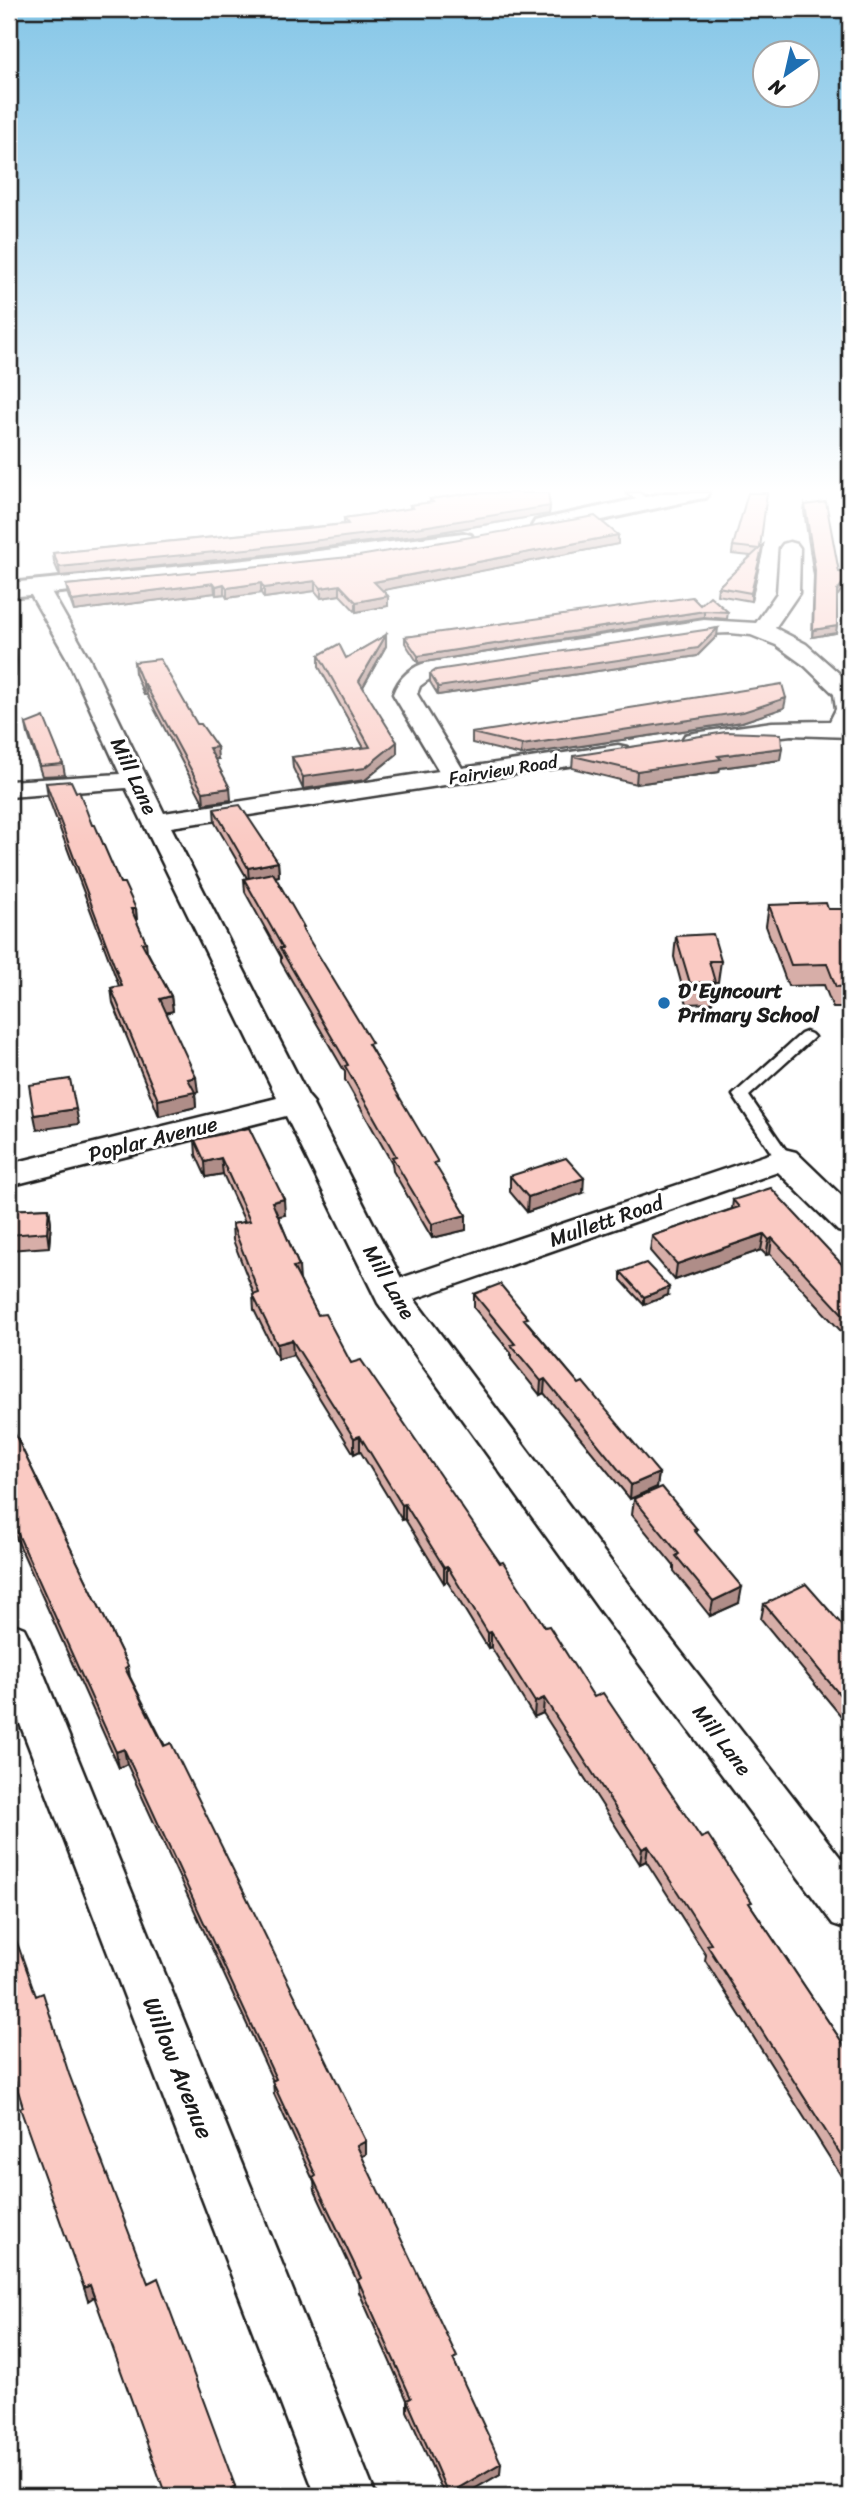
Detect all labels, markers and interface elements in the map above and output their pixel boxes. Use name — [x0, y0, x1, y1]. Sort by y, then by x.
north arrow — [750, 38, 820, 108]
text: N — [761, 70, 792, 106]
street label: Mill Lane — [99, 731, 169, 821]
street label: Fairview Road — [446, 745, 561, 794]
place label: D'Eyncourt Primary School — [678, 972, 820, 1034]
marker: D'Eyncourt Primary School — [656, 995, 672, 1011]
street label: Poplar Avenue — [84, 1105, 222, 1173]
street label: Mullett Road — [544, 1183, 670, 1258]
street label: Mill Lane — [352, 1237, 426, 1327]
street label: Mill Lane — [682, 1696, 762, 1784]
street label: Willow Avenue — [130, 1990, 226, 2146]

